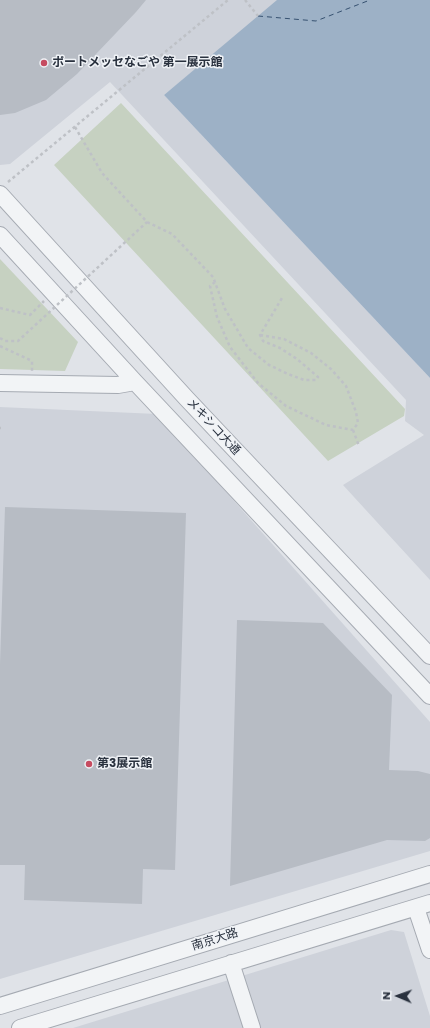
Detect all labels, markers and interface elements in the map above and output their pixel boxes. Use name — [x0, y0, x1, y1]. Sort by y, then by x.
place label: ポートメッセなごや 第一展示館 — [52, 56, 223, 70]
marker: ポートメッセなごや 第一展示館 — [39, 58, 49, 68]
street label: メキシコ大通 — [183, 396, 243, 458]
place label: 第3展示館 — [97, 757, 152, 771]
marker: 第3展示館 — [84, 759, 94, 769]
street label: 南京大路 — [190, 926, 240, 954]
north arrow — [378, 976, 418, 1016]
text: N — [378, 991, 394, 1000]

